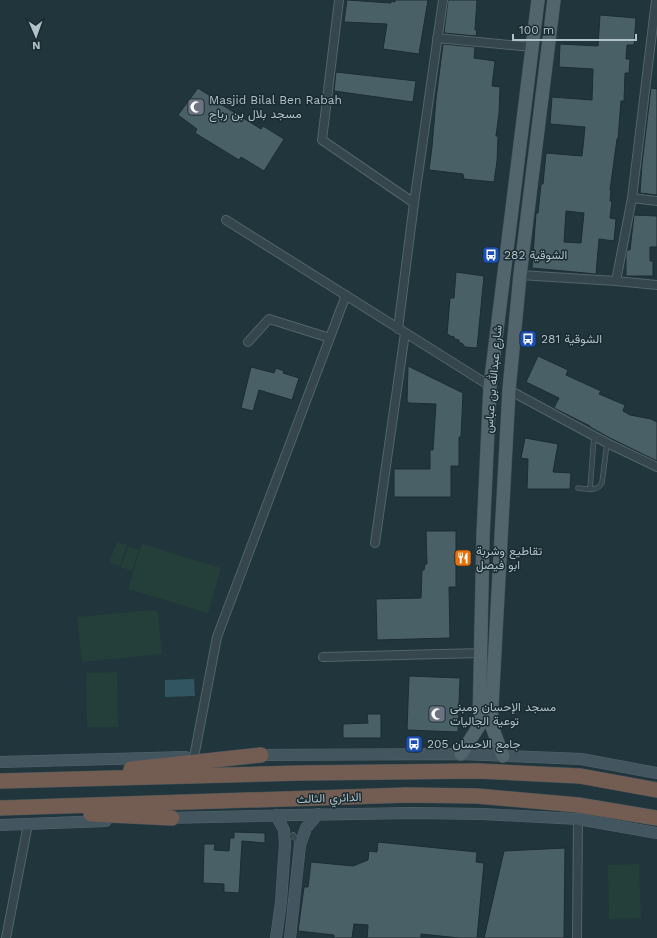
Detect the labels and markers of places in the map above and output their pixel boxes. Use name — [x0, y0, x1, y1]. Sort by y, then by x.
place label: Masjid Bilal Ben Rabah مسجد بلال بن رباح — [209, 93, 342, 123]
mosque icon: Masjid Bilal Ben Rabah مسجد بلال بن رباح — [186, 97, 206, 117]
bus stop icon: الشوقية 282 — [481, 245, 501, 265]
place label: الشوقية 282 — [504, 248, 567, 263]
bus stop icon: الشوقية 281 — [518, 329, 538, 349]
place label: الشوقية 281 — [541, 332, 602, 347]
place label: تقاطيع وشربة ابو فيصل — [476, 544, 542, 573]
restaurant icon: تقاطيع وشربة ابو فيصل — [453, 548, 473, 568]
place label: مسجد الإحسان ومبنى توعية الجاليات — [450, 700, 556, 729]
mosque icon: مسجد الإحسان ومبنى توعية الجاليات — [427, 704, 447, 724]
bus stop icon: جامع الاحسان 205 — [404, 734, 424, 754]
place label: جامع الاحسان 205 — [427, 737, 520, 753]

